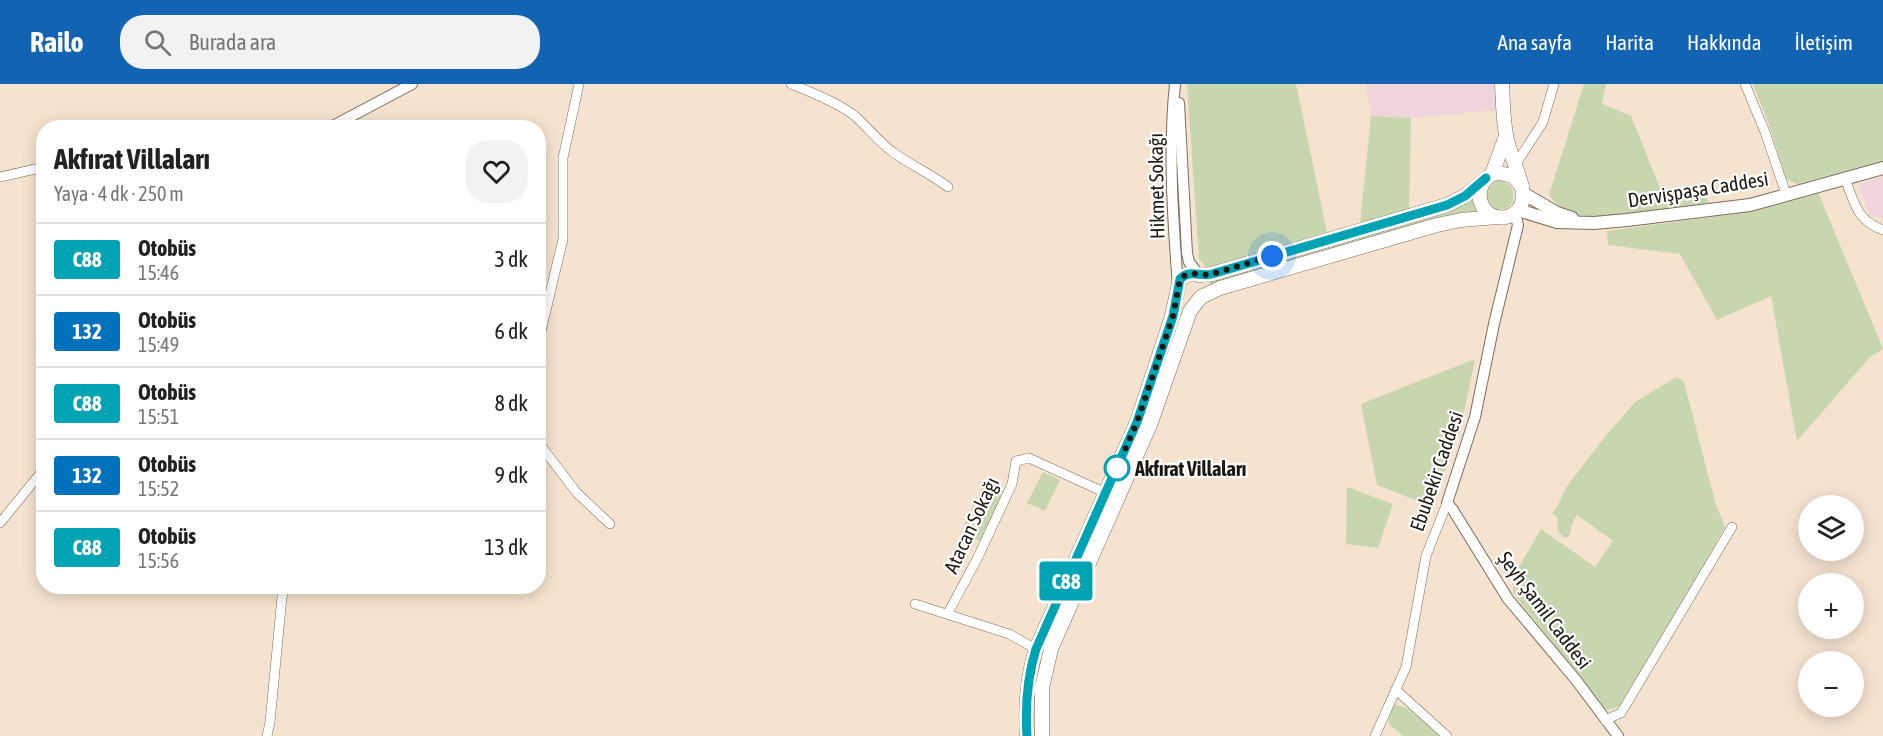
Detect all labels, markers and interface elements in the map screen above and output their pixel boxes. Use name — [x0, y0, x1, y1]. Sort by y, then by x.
search box — [120, 15, 540, 69]
text: Railo — [30, 26, 84, 58]
icon: search — [141, 26, 174, 59]
text: Burada ara — [189, 29, 276, 55]
text: Ana sayfa — [1498, 30, 1572, 54]
text: Harita — [1605, 30, 1654, 54]
text: Hakkında — [1687, 30, 1762, 54]
text: İletişim — [1795, 30, 1853, 54]
street label: Hikmet Sokağı — [1144, 133, 1168, 239]
button: heart — [465, 140, 528, 203]
text: Akfırat Villaları — [54, 143, 210, 175]
street label: Dervişpaşa Caddesi — [1626, 167, 1770, 211]
text: Yaya · 4 dk · 250 m — [54, 182, 184, 205]
text: Otobüs — [138, 235, 196, 261]
your location — [1257, 241, 1287, 271]
text: 3 dk — [495, 246, 528, 272]
text: C88 — [72, 247, 102, 271]
text: 15:46 — [138, 261, 179, 284]
text: Otobüs — [138, 307, 196, 333]
text: 6 dk — [495, 318, 528, 344]
text: 132 — [72, 319, 102, 343]
text: 15:49 — [138, 333, 179, 356]
text: Otobüs — [138, 379, 196, 405]
text: 8 dk — [495, 390, 528, 416]
text: C88 — [72, 391, 102, 415]
text: 15:51 — [138, 405, 179, 428]
street label: Ebubekir Caddesi — [1405, 408, 1467, 534]
text: Otobüs — [138, 451, 196, 477]
marker: Akfırat Villaları — [1104, 455, 1130, 481]
place label: Akfırat Villaları — [1134, 457, 1246, 480]
text: 9 dk — [495, 462, 528, 488]
text: 132 — [72, 463, 102, 487]
street label: Atacan Sokağı — [939, 473, 1003, 577]
text: 15:52 — [138, 477, 179, 500]
map controls — [1798, 495, 1864, 717]
button: layers — [1798, 495, 1864, 561]
text: Otobüs — [138, 523, 196, 549]
text: 13 dk — [484, 534, 528, 560]
text: C88 — [72, 535, 102, 559]
street label: Şeyh Şamil Caddesi — [1493, 547, 1597, 673]
text: 15:56 — [138, 549, 179, 572]
line badge: C88 — [1032, 562, 1100, 600]
text: C88 — [1051, 569, 1081, 593]
button: + — [1798, 573, 1864, 639]
button: − — [1798, 651, 1864, 717]

